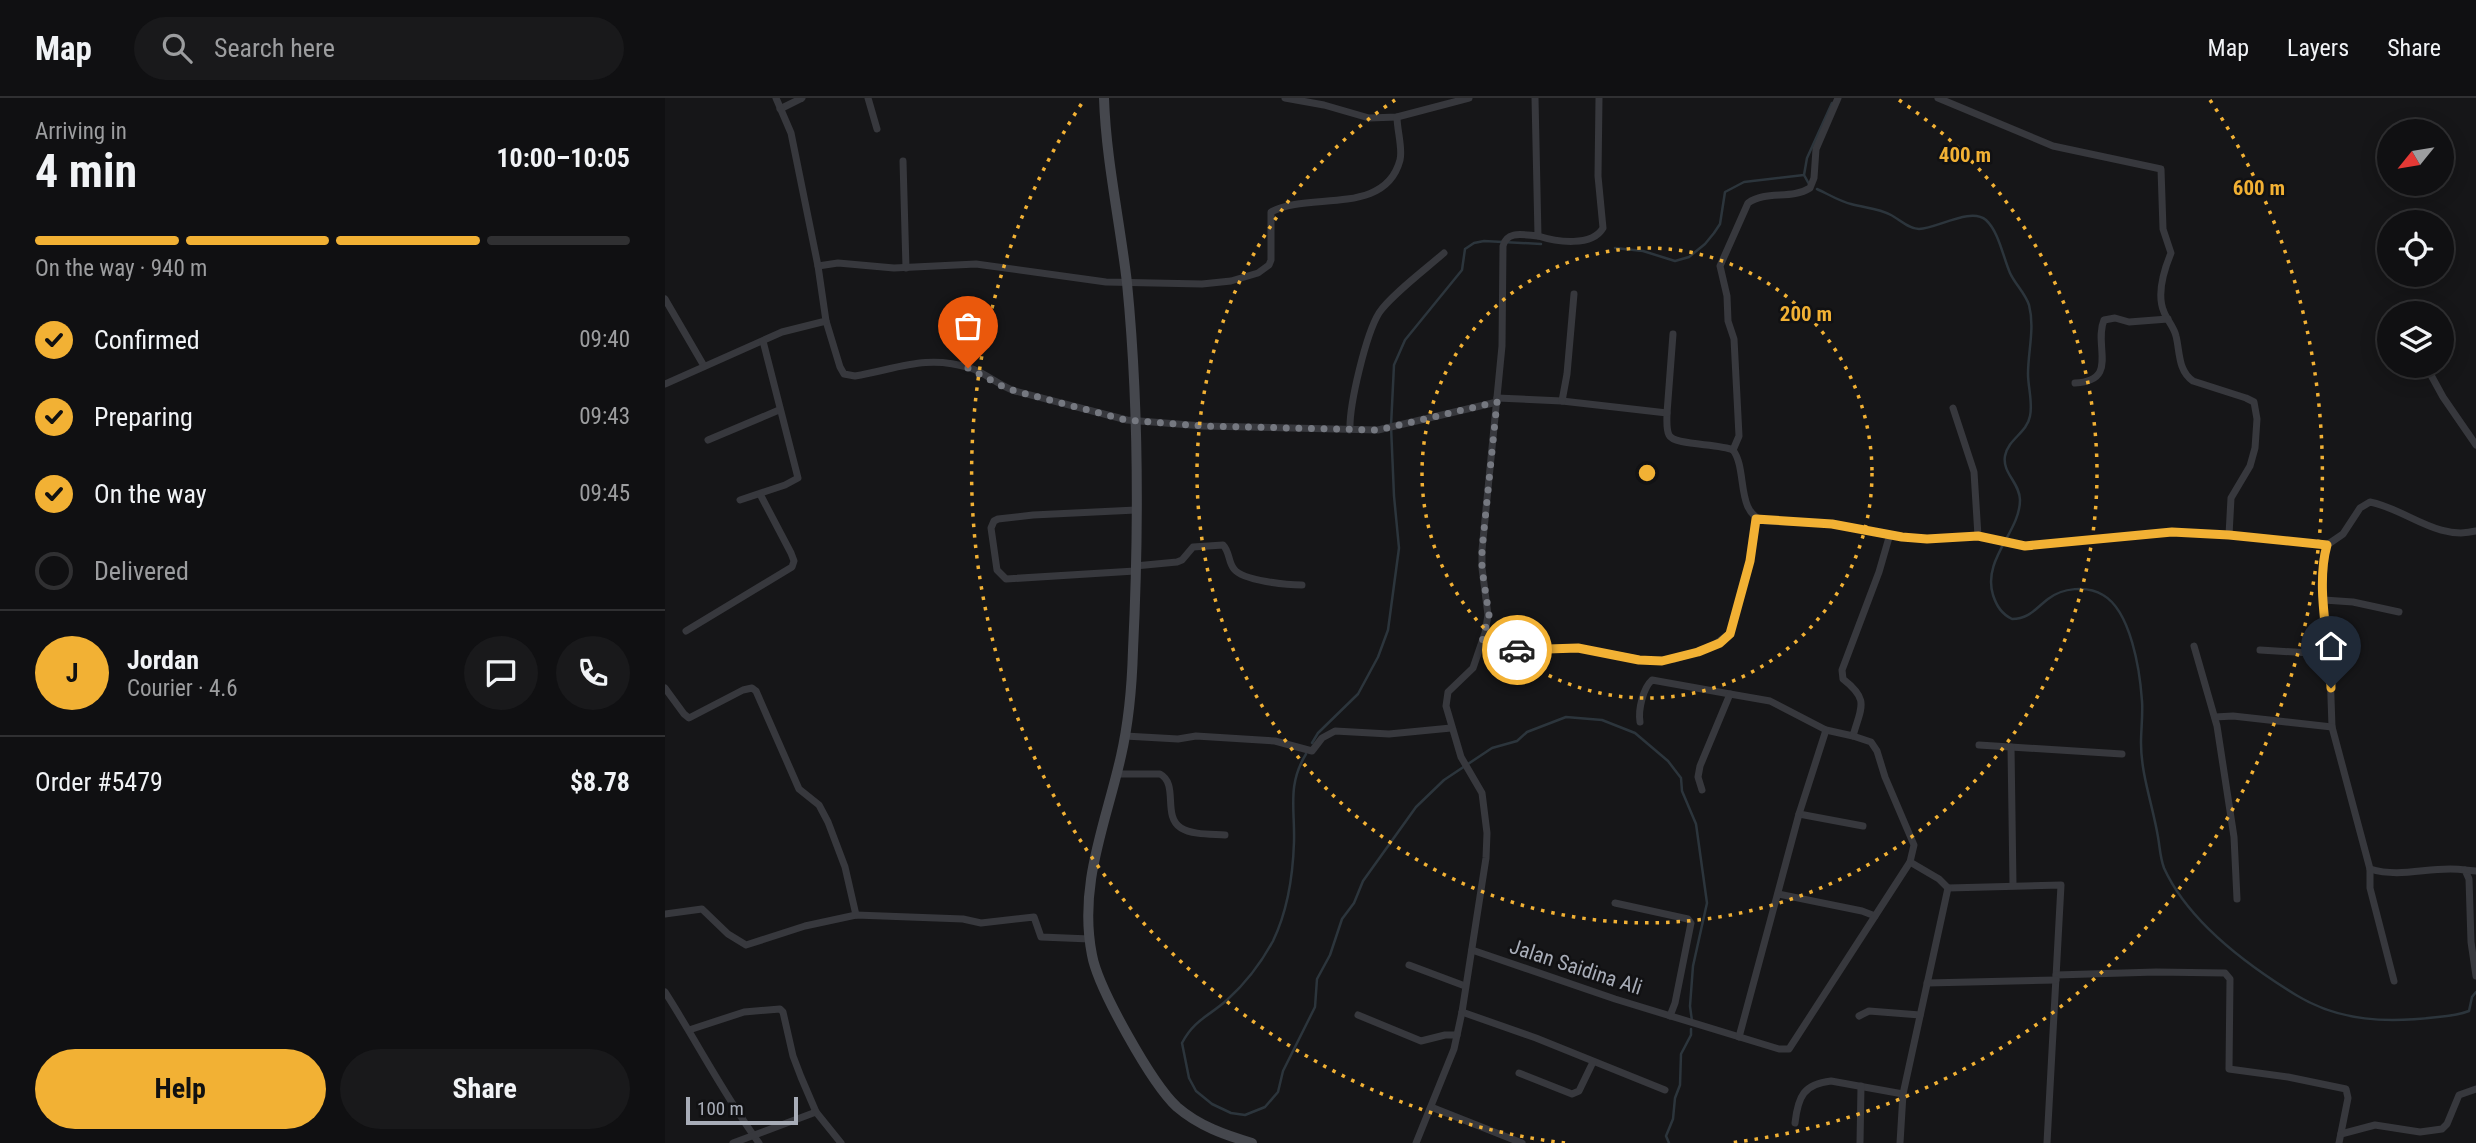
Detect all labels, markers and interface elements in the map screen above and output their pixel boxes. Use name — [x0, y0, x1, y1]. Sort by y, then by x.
search box — [134, 17, 624, 80]
text: Map — [35, 29, 92, 68]
icon: search — [158, 29, 196, 67]
text: Search here — [214, 33, 335, 63]
text: Map — [2208, 34, 2249, 62]
text: Layers — [2287, 34, 2349, 62]
text: Share — [2387, 34, 2441, 62]
text: Arriving in — [35, 118, 127, 145]
north arrow — [2377, 119, 2453, 196]
map controls — [2377, 119, 2454, 378]
text: 10:00–10:05 — [496, 143, 630, 173]
text: 400 m — [1939, 143, 1991, 167]
text: 4 min — [35, 144, 137, 198]
text: 600 m — [2233, 176, 2285, 200]
button: locate — [2377, 210, 2454, 287]
text: On the way · 940 m — [35, 255, 207, 282]
pin — [938, 296, 998, 368]
button: layers — [2377, 301, 2454, 378]
text: 200 m — [1780, 302, 1832, 326]
icon: bag — [949, 307, 987, 345]
icon: check — [35, 321, 73, 359]
text: Confirmed — [94, 325, 200, 355]
text: 09:40 — [579, 326, 630, 353]
icon: check — [35, 398, 73, 436]
text: Preparing — [94, 402, 193, 432]
text: 09:43 — [579, 403, 630, 430]
centre of rings — [1635, 461, 1659, 485]
icon: check — [35, 475, 73, 513]
text: On the way — [94, 479, 207, 509]
text: 09:45 — [579, 480, 630, 507]
text: Delivered — [94, 556, 189, 586]
courier — [1482, 615, 1552, 685]
pin — [2301, 616, 2361, 688]
icon: home — [2312, 627, 2350, 665]
icon: car — [1498, 631, 1536, 669]
button: chat — [464, 636, 538, 710]
button: phone — [556, 636, 630, 710]
text: Jordan — [127, 645, 199, 675]
text: J — [66, 658, 78, 688]
text: Courier · 4.6 — [127, 675, 238, 702]
text: Order #5479 — [35, 767, 163, 797]
text: $8.78 — [570, 767, 630, 797]
street label: Jalan Saidina Ali — [1507, 934, 1645, 1000]
button: Help — [35, 1049, 326, 1129]
button: Share — [340, 1049, 630, 1129]
scale bar — [686, 1094, 798, 1126]
text: 100 m — [697, 1097, 744, 1120]

